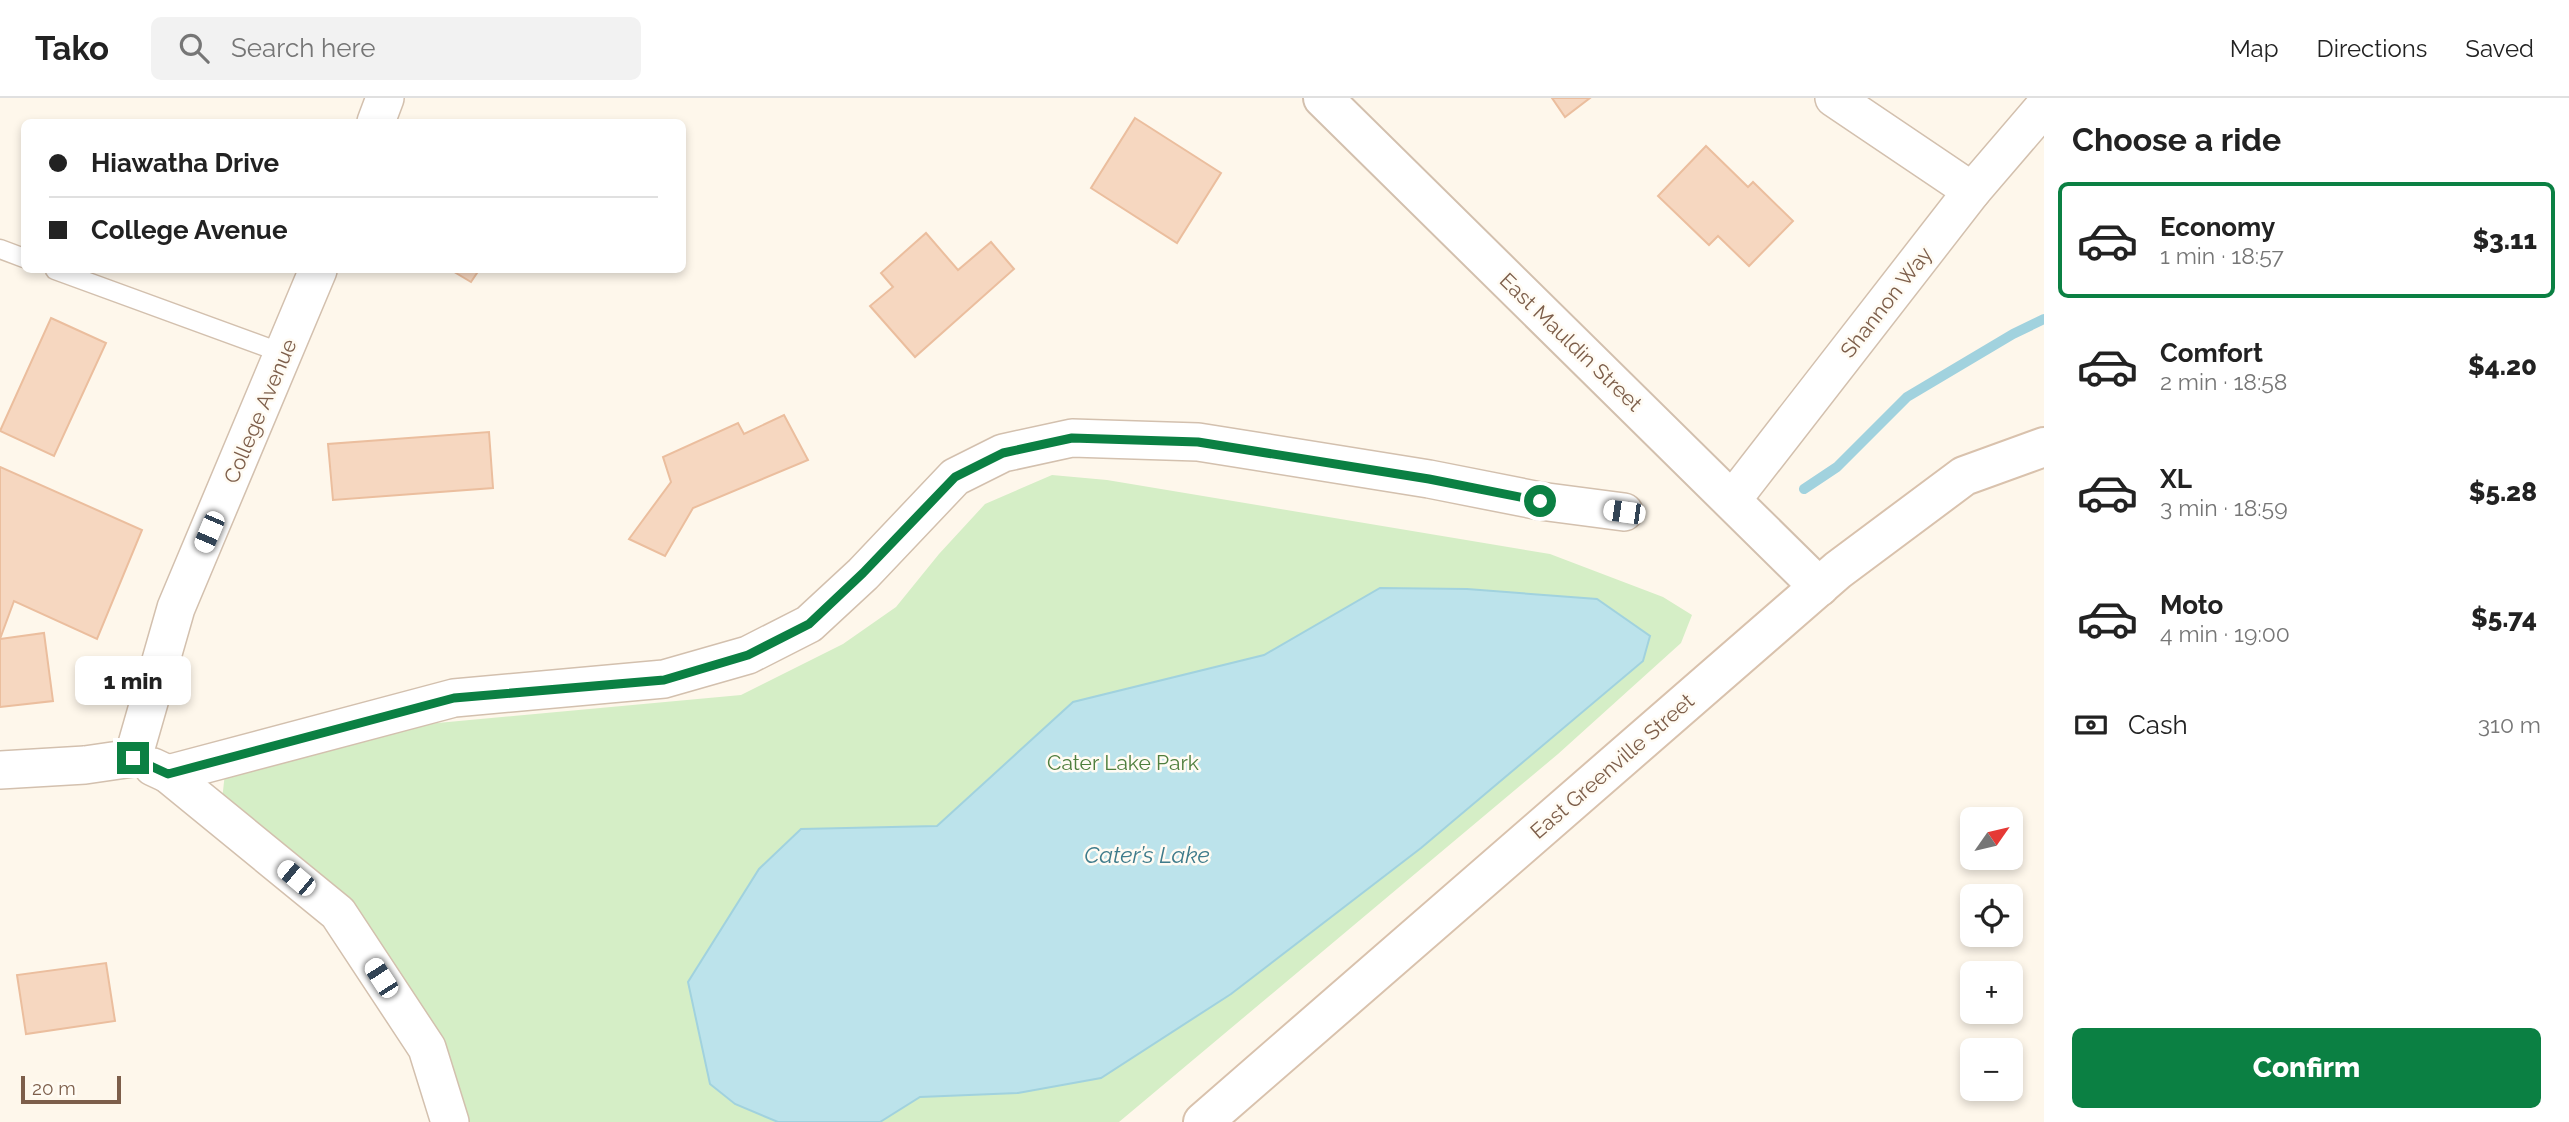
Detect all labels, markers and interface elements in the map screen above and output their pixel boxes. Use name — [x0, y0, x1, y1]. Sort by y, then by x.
search box — [151, 17, 641, 80]
text: Tako — [35, 29, 109, 68]
icon: search — [175, 29, 213, 67]
text: Search here — [231, 33, 375, 63]
text: Map — [2230, 34, 2279, 63]
text: Directions — [2317, 34, 2427, 63]
text: Saved — [2465, 34, 2534, 63]
text: Choose a ride — [2072, 121, 2281, 158]
text: Hiawatha Drive — [91, 148, 279, 178]
icon: car — [2076, 209, 2139, 272]
text: Economy — [2160, 212, 2275, 242]
text: College Avenue — [91, 215, 287, 245]
text: $3.11 — [2473, 225, 2537, 255]
street label: Shannon Way — [1835, 242, 1937, 362]
text: 1 min · 18:57 — [2160, 242, 2284, 269]
street label: East Mauldin Street — [1495, 268, 1647, 416]
street label: College Avenue — [218, 335, 302, 487]
icon: car — [2076, 335, 2139, 398]
text: Comfort — [2160, 338, 2263, 368]
text: $4.20 — [2468, 351, 2537, 381]
text: 2 min · 18:58 — [2160, 368, 2287, 395]
icon: car — [2076, 461, 2139, 524]
text: XL — [2160, 464, 2192, 494]
text: $5.28 — [2469, 477, 2537, 507]
route start — [1524, 485, 1556, 517]
text: 3 min · 18:59 — [2160, 494, 2288, 521]
car — [1602, 499, 1647, 525]
car — [192, 509, 227, 555]
icon: car — [2076, 587, 2139, 650]
text: Moto — [2160, 590, 2223, 620]
text: $5.74 — [2471, 603, 2537, 633]
text: 4 min · 19:00 — [2160, 620, 2290, 647]
callout: 1 min — [75, 656, 191, 706]
text: 1 min — [103, 667, 163, 694]
street label: East Greenville Street — [1525, 688, 1699, 844]
icon: cash — [2072, 706, 2110, 744]
text: Cash — [2128, 710, 2188, 740]
text: 310 m — [2478, 711, 2541, 738]
route end — [117, 742, 149, 774]
park label: Cater Lake Park — [1047, 750, 1199, 775]
north arrow — [1960, 807, 2023, 870]
map controls — [1960, 807, 2023, 1101]
water label: Cater’s Lake — [1084, 841, 1210, 868]
car — [274, 856, 319, 900]
button: locate — [1960, 884, 2023, 947]
car — [361, 955, 402, 1001]
button: + — [1960, 961, 2023, 1024]
button: Confirm — [2072, 1028, 2541, 1108]
button: − — [1960, 1038, 2023, 1101]
scale bar — [21, 1073, 121, 1105]
text: 20 m — [32, 1077, 76, 1099]

